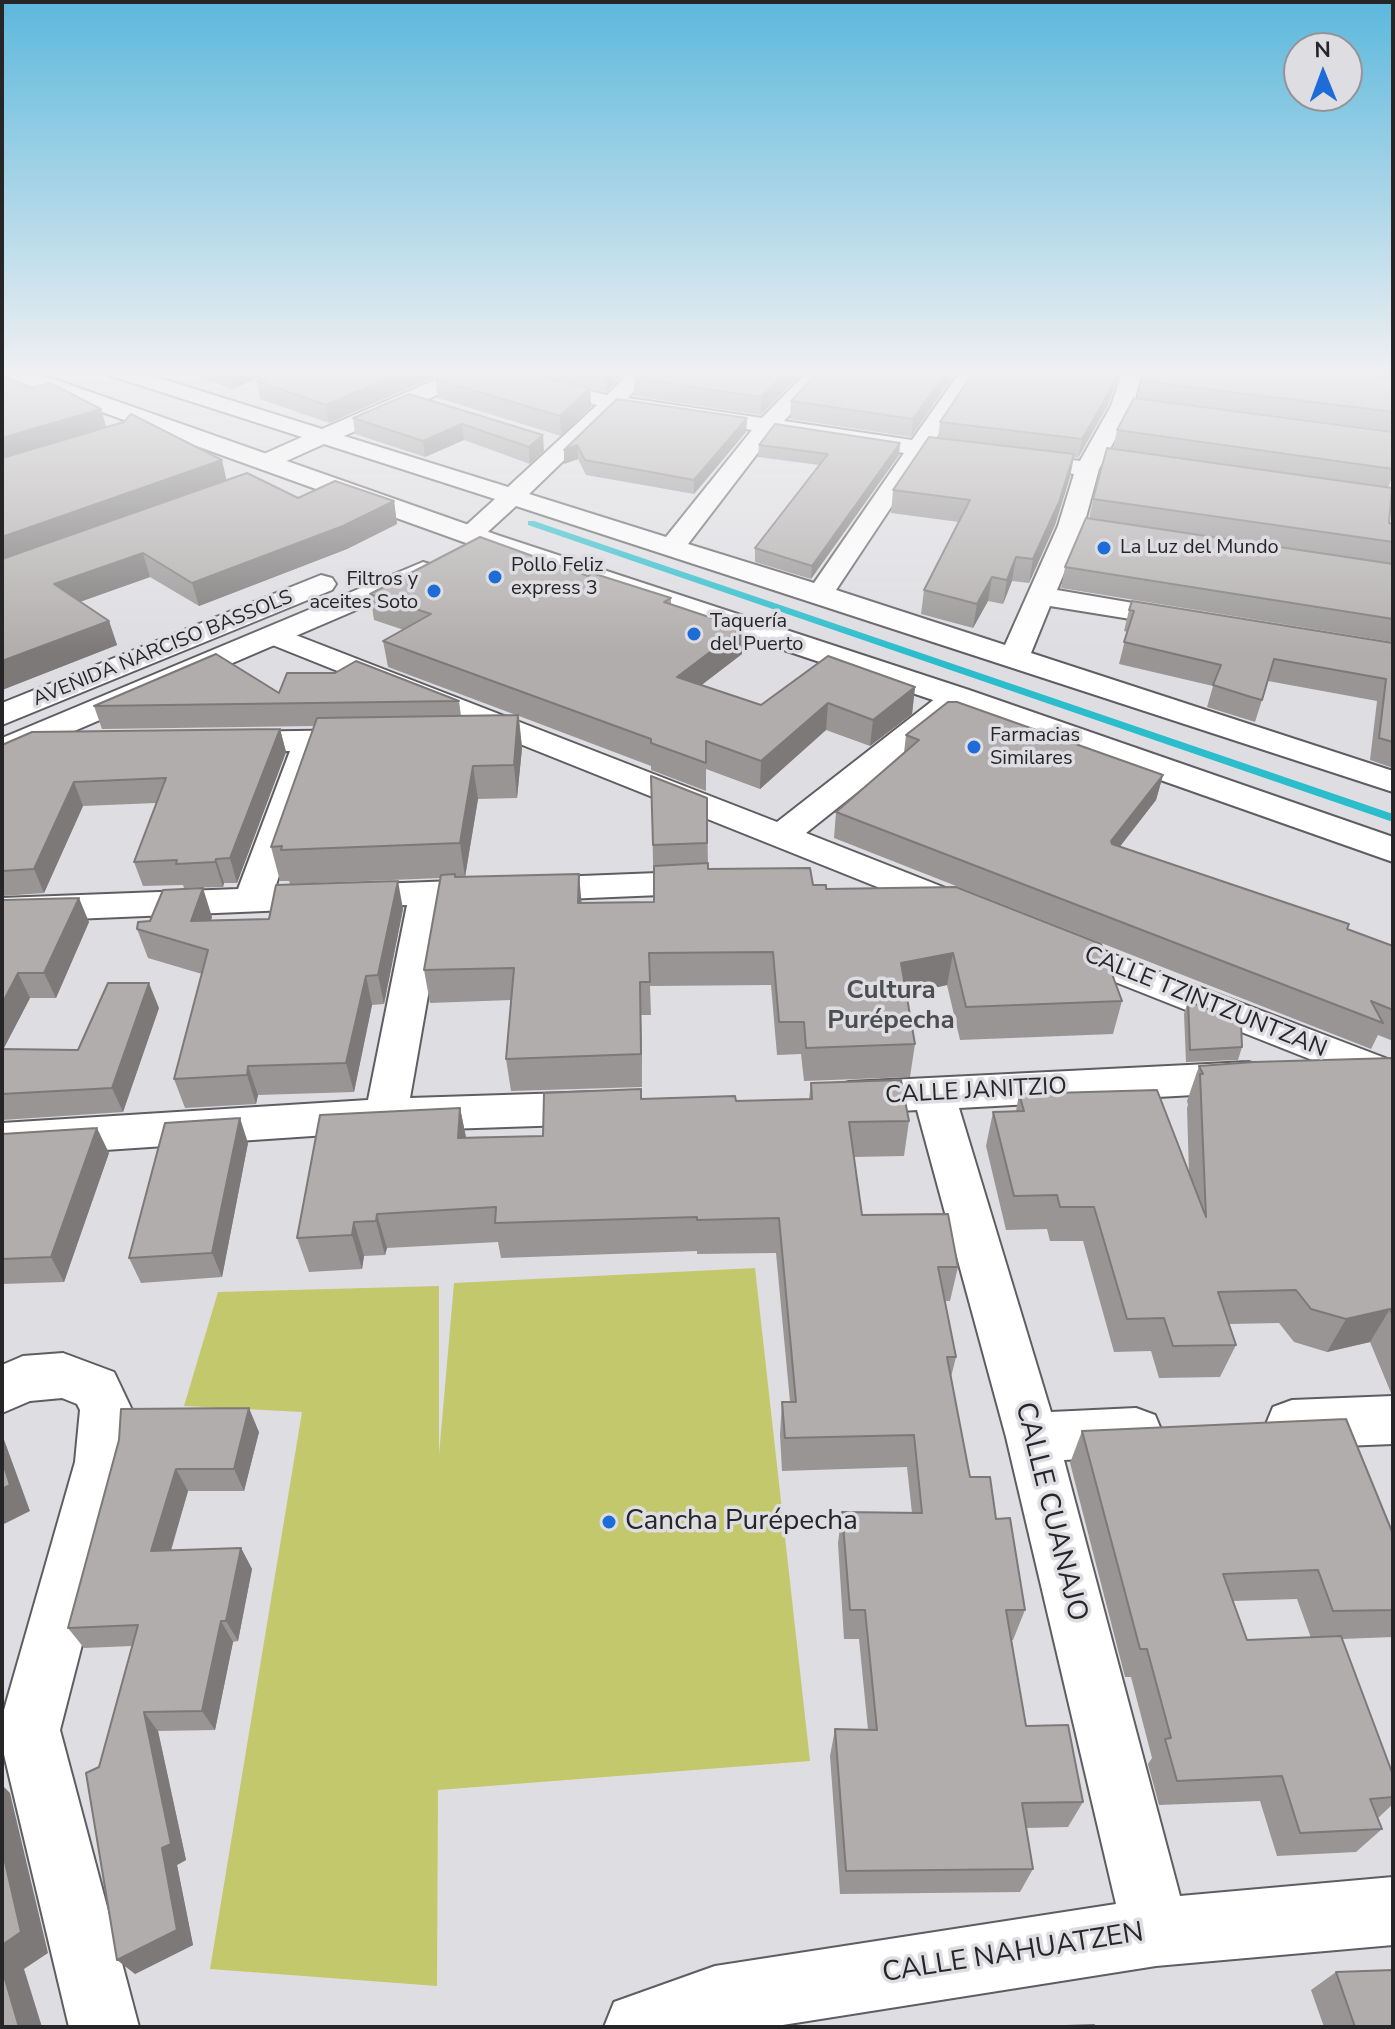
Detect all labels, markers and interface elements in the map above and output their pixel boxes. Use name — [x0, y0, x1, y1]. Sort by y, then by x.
north arrow — [1283, 32, 1363, 112]
text: N — [1314, 35, 1331, 65]
place label: La Luz del Mundo — [1120, 536, 1279, 560]
marker: La Luz del Mundo — [1095, 539, 1113, 557]
place label: Pollo Feliz express 3 — [511, 554, 603, 601]
place label: Filtros y aceites Soto — [309, 568, 418, 615]
marker: Pollo Feliz express 3 — [486, 568, 504, 586]
marker: Filtros y aceites Soto — [425, 582, 443, 600]
street label: AVENIDA NARCISO BASSOLS — [30, 586, 296, 712]
place label: Taquería del Puerto — [710, 610, 803, 657]
marker: Taquería del Puerto — [685, 625, 703, 643]
place label: Farmacias Similares — [990, 724, 1080, 771]
marker: Farmacias Similares — [965, 738, 983, 756]
street label: CALLE TZINTZUNTZAN — [1080, 941, 1330, 1065]
district label: Cultura Purépecha — [827, 976, 955, 1038]
street label: CALLE JANITZIO — [885, 1073, 1067, 1111]
street label: CALLE CUANAJO — [1007, 1399, 1093, 1625]
place label: Cancha Purépecha — [625, 1505, 858, 1539]
marker: Cancha Purépecha — [600, 1513, 618, 1531]
street label: CALLE NAHUATZEN — [880, 1917, 1146, 1991]

